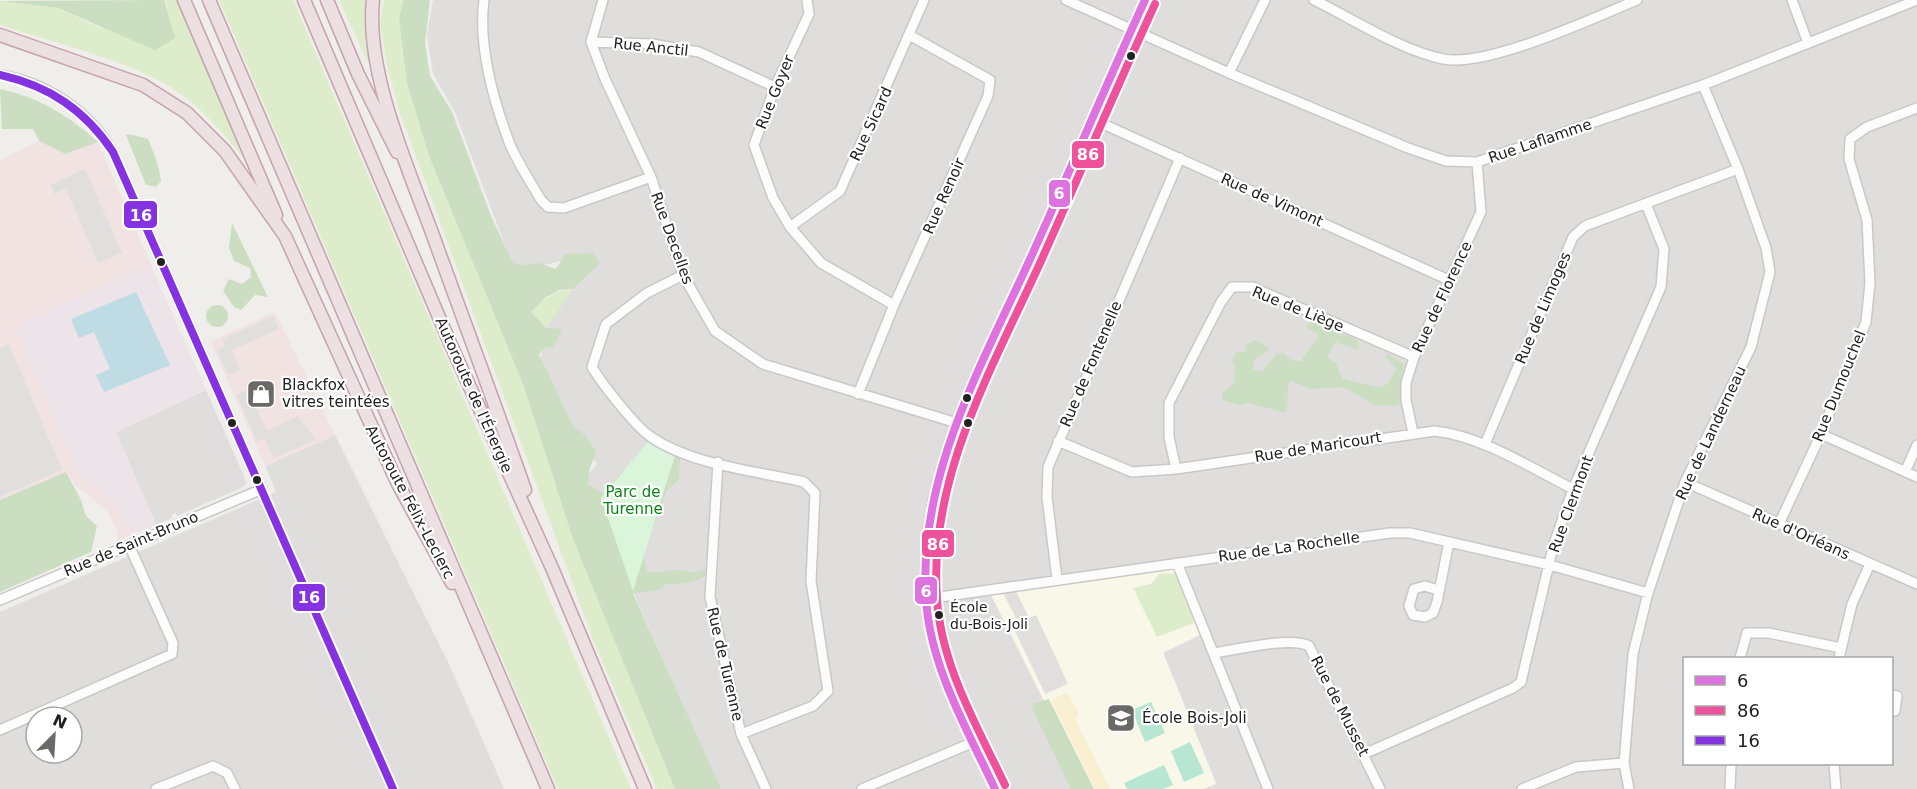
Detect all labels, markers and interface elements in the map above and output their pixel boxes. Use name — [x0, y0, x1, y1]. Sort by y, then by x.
street label: Rue Anctil — [613, 34, 689, 60]
unlabelled marker — [1125, 50, 1137, 62]
street label: Rue Goyer — [752, 52, 798, 132]
street label: Rue Sicard — [846, 84, 896, 164]
street label: Rue Laflamme — [1486, 115, 1594, 167]
line badge: 86 — [1071, 140, 1105, 169]
text: 86 — [1077, 145, 1099, 164]
street label: Rue Renoir — [919, 154, 969, 237]
street label: Rue de Vimont — [1218, 169, 1326, 231]
line badge: 6 — [1048, 179, 1071, 208]
text: 6 — [1053, 184, 1065, 203]
street label: Rue Decelles — [647, 189, 697, 287]
line badge: 16 — [123, 200, 158, 229]
text: 16 — [130, 206, 152, 225]
street label: Rue de Florence — [1408, 238, 1476, 356]
street label: Rue de Limoges — [1511, 249, 1575, 367]
unlabelled marker — [155, 256, 167, 268]
street label: Rue de Liège — [1250, 282, 1346, 336]
street label: Rue de Fontenelle — [1056, 298, 1126, 430]
street label: Autoroute de l'Énergie — [432, 314, 517, 475]
street label: Rue Dumouchel — [1808, 328, 1870, 444]
street label: Rue de Landerneau — [1672, 363, 1750, 503]
place label: Blackfox vitres teintées — [282, 376, 390, 411]
shop icon: Blackfox vitres teintées — [245, 378, 277, 410]
unlabelled marker — [961, 392, 973, 404]
unlabelled marker — [226, 417, 238, 429]
unlabelled marker — [962, 417, 974, 429]
street label: Autoroute Félix-Leclerc — [362, 422, 458, 582]
street label: Rue de Maricourt — [1253, 428, 1383, 466]
street label: Rue Clermont — [1545, 453, 1597, 555]
unlabelled marker — [251, 474, 263, 486]
park label: Parc de Turenne — [602, 483, 663, 518]
street label: Rue d'Orléans — [1749, 504, 1853, 564]
street label: Rue de Saint-Bruno — [61, 507, 201, 581]
street label: Rue de La Rochelle — [1217, 528, 1361, 566]
line badge: 86 — [921, 529, 955, 558]
text: 86 — [927, 535, 949, 554]
line badge: 6 — [914, 576, 938, 605]
text: 6 — [920, 582, 932, 601]
line badge: 16 — [292, 583, 326, 612]
text: 16 — [298, 588, 320, 607]
place label: École du-Bois-Joli — [950, 599, 1028, 632]
street label: Rue de Turenne — [703, 605, 747, 723]
marker: École du-Bois-Joli — [933, 609, 945, 621]
street label: Rue de Musset — [1307, 653, 1373, 759]
legend — [1683, 657, 1893, 765]
text: 6 — [1737, 670, 1748, 691]
text: 86 — [1737, 700, 1760, 721]
school or university icon: École Bois-Joli — [1105, 702, 1137, 734]
north arrow — [24, 705, 84, 765]
place label: École Bois-Joli — [1142, 708, 1247, 727]
text: N — [50, 710, 70, 733]
text: 16 — [1737, 730, 1760, 751]

